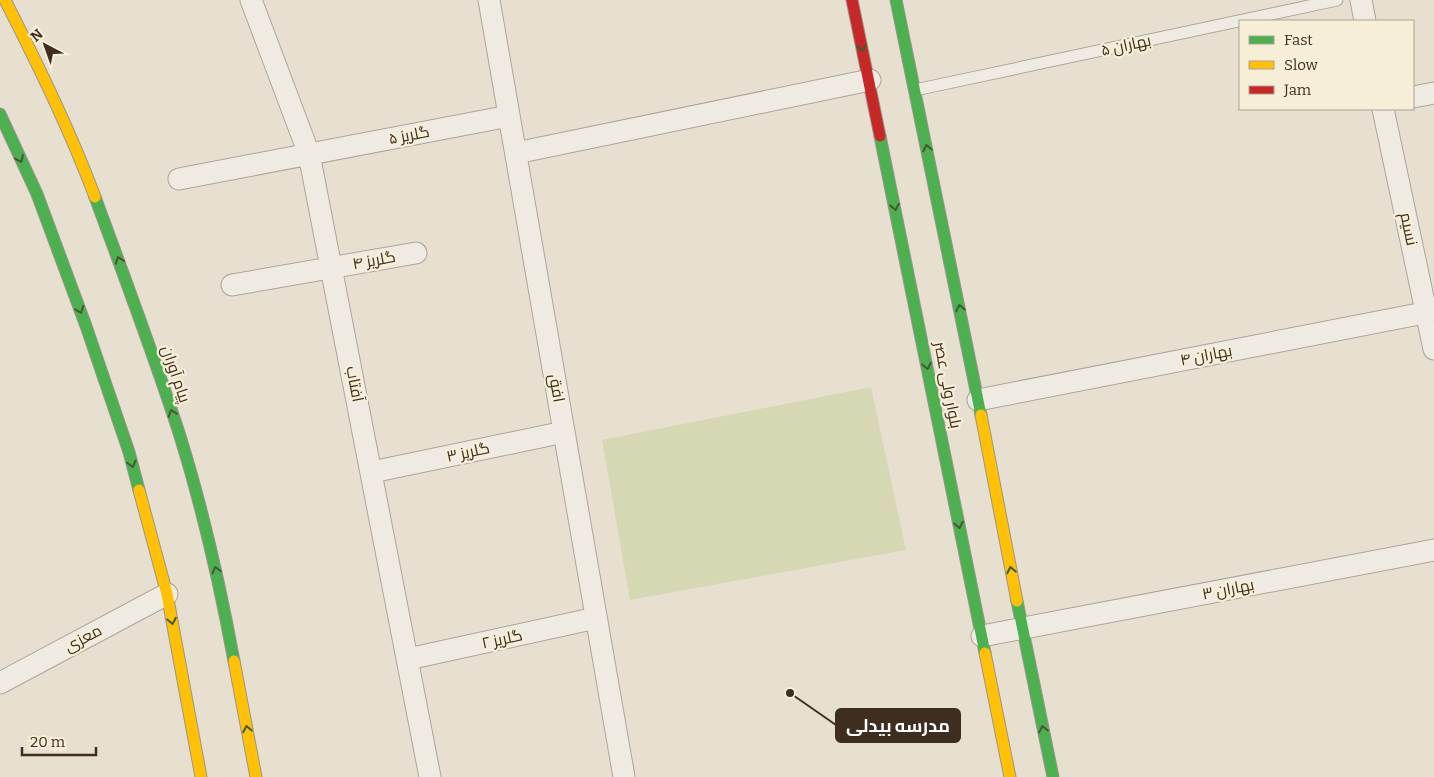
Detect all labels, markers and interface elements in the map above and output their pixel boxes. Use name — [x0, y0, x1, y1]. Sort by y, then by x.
north arrow — [20, 20, 70, 70]
legend — [1239, 20, 1414, 110]
text: N — [27, 25, 47, 46]
street label: بهاران ۵ — [1099, 30, 1153, 61]
text: Fast — [1284, 31, 1313, 49]
one-way arrow — [857, 43, 867, 52]
text: Slow — [1284, 56, 1319, 74]
text: Jam — [1283, 81, 1312, 99]
street label: گلریز ۵ — [387, 122, 431, 148]
one-way arrow — [922, 144, 933, 153]
one-way arrow — [14, 154, 25, 163]
one-way arrow — [889, 202, 900, 211]
street label: نسیم — [1394, 211, 1422, 248]
street label: گلریز ۴ — [351, 247, 397, 273]
one-way arrow — [114, 256, 125, 265]
one-way arrow — [955, 303, 965, 312]
one-way arrow — [74, 305, 84, 314]
street label: بلوار ولی عصر — [929, 339, 966, 430]
street label: بهاران ۴ — [1178, 341, 1234, 370]
street label: پیام آوران — [156, 343, 195, 406]
one-way arrow — [922, 362, 932, 371]
street label: آفتاب — [342, 364, 368, 404]
street label: افق — [544, 372, 569, 404]
one-way arrow — [168, 409, 178, 418]
street label: گلریز ۳ — [445, 438, 491, 466]
one-way arrow — [126, 459, 137, 468]
one-way arrow — [954, 521, 964, 530]
one-way arrow — [211, 566, 221, 574]
one-way arrow — [1006, 566, 1017, 574]
street label: بهاران ۳ — [1200, 575, 1256, 604]
one-way arrow — [166, 617, 176, 626]
street label: معزی — [61, 620, 105, 657]
street label: گلریز ۲ — [480, 625, 524, 653]
callout: مدرسه بیدلی — [836, 709, 960, 742]
text: مدرسه بیدلی — [846, 715, 950, 737]
scale bar — [22, 724, 96, 756]
one-way arrow — [242, 725, 252, 734]
one-way arrow — [1038, 725, 1049, 734]
text: 20 m — [30, 733, 66, 751]

